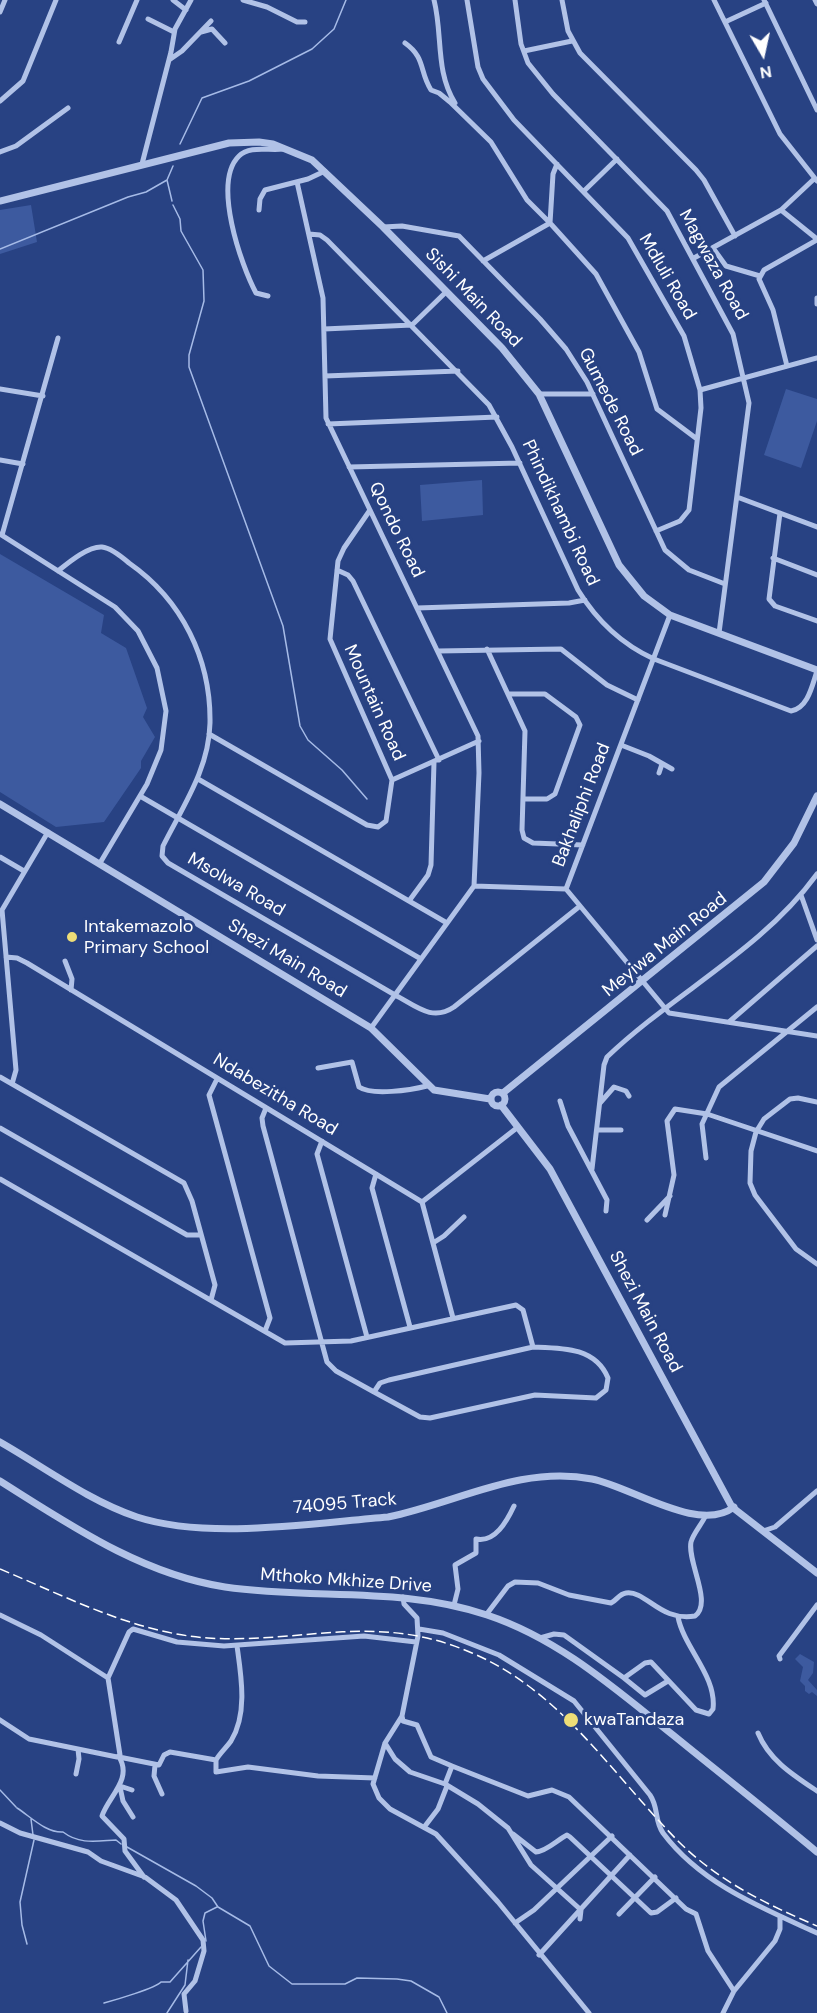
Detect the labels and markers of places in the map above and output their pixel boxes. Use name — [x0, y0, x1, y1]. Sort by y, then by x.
place label: Intakemazolo Primary School — [84, 916, 209, 958]
marker: Intakemazolo Primary School — [65, 930, 79, 944]
place label: kwaTandaza — [584, 1709, 684, 1731]
marker: kwaTandaza — [562, 1711, 580, 1729]

